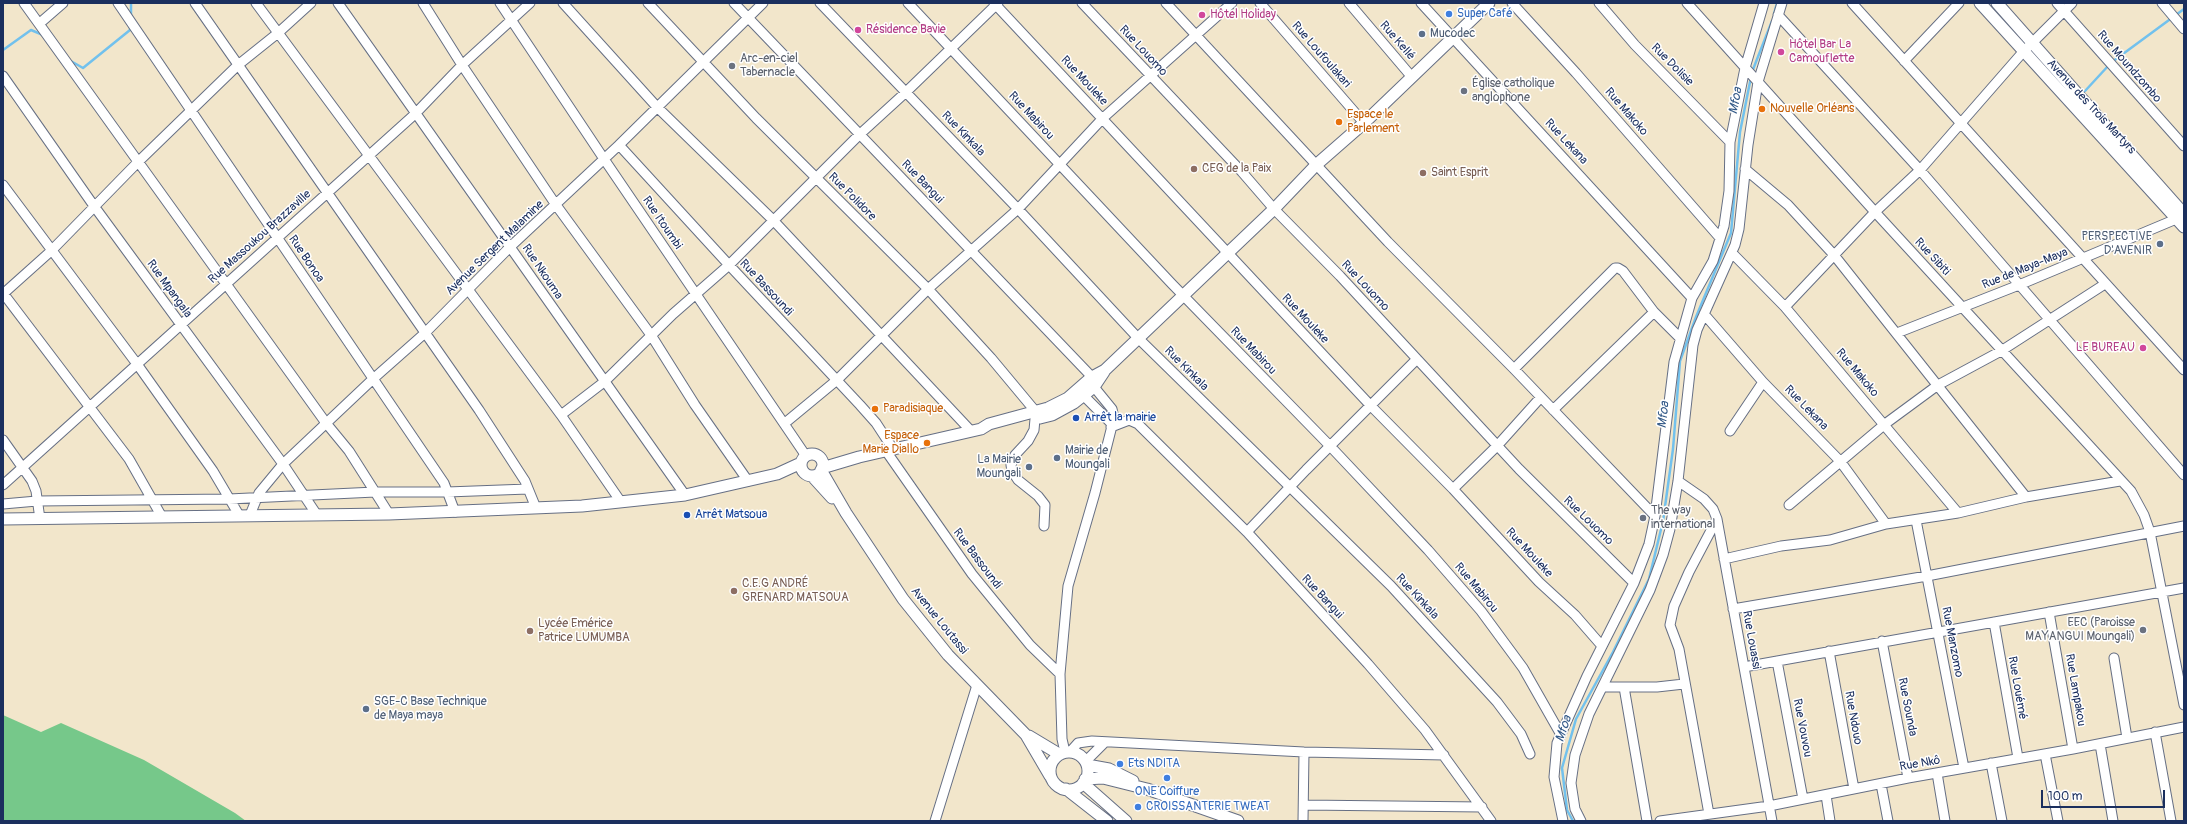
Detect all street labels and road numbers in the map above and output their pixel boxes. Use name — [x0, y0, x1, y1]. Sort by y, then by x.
street label: Rue Loufoulakari — [1288, 19, 1354, 91]
street label: Rue Kellé — [1376, 19, 1418, 63]
street label: Rue Louomo — [1116, 23, 1170, 79]
street label: Rue Moundzombo — [2094, 28, 2164, 106]
street label: Rue Dolisie — [1648, 41, 1696, 89]
street label: Rue Mouleke — [1057, 53, 1111, 109]
street label: Avenue des Trois Martyrs — [2043, 57, 2139, 157]
street label: Rue Makoko — [1601, 85, 1651, 139]
street label: Rue Mabirou — [1005, 89, 1057, 143]
street label: Rue Kinkala — [938, 109, 988, 159]
street label: Rue Lekana — [1541, 116, 1591, 168]
street label: Rue Bangui — [898, 157, 946, 207]
street label: Rue Polidore — [825, 170, 879, 224]
street label: Rue Massoukou Brazzaville — [206, 187, 314, 287]
street label: Rue Itoumbi — [639, 194, 685, 252]
street label: Avenue Sergent Malamine — [443, 197, 547, 299]
street label: Rue Bonoa — [285, 233, 327, 285]
street label: Rue Sibiti — [1911, 235, 1953, 279]
street label: Rue Nkouma — [518, 242, 566, 302]
street label: Rue de Maya-Maya — [1980, 245, 2070, 293]
street label: Rue Mpangala — [143, 257, 195, 321]
street label: Rue Bassoundi — [736, 257, 796, 319]
street label: Rue Louomo — [1338, 258, 1392, 314]
street label: Rue Mouleke — [1278, 291, 1332, 347]
street label: Rue Mabirou — [1227, 324, 1279, 378]
street label: Rue Kinkala — [1161, 344, 1211, 394]
street label: Rue Makoko — [1833, 346, 1881, 400]
street label: Rue Lekana — [1781, 383, 1831, 433]
street label: Rue Louomo — [1560, 494, 1616, 548]
street label: Rue Mouleke — [1502, 525, 1556, 581]
street label: Rue Bassoundi — [950, 526, 1004, 592]
street label: Rue Mabirou — [1451, 560, 1501, 616]
street label: Rue Kinkala — [1392, 571, 1442, 623]
street label: Rue Bangui — [1298, 572, 1346, 622]
street label: Avenue Loutassi — [908, 585, 970, 657]
street label: Rue Manzomo — [1938, 605, 1966, 679]
street label: Rue Louassi — [1739, 610, 1763, 670]
street label: Rue Lampakou — [2062, 653, 2088, 727]
street label: Rue Louémé — [2004, 655, 2030, 721]
street label: Rue Sounda — [1894, 677, 1920, 737]
street label: Rue Ndouo — [1841, 690, 1865, 746]
street label: Rue Vouvou — [1789, 698, 1815, 758]
street label: Rue Nkô — [1898, 753, 1942, 775]

